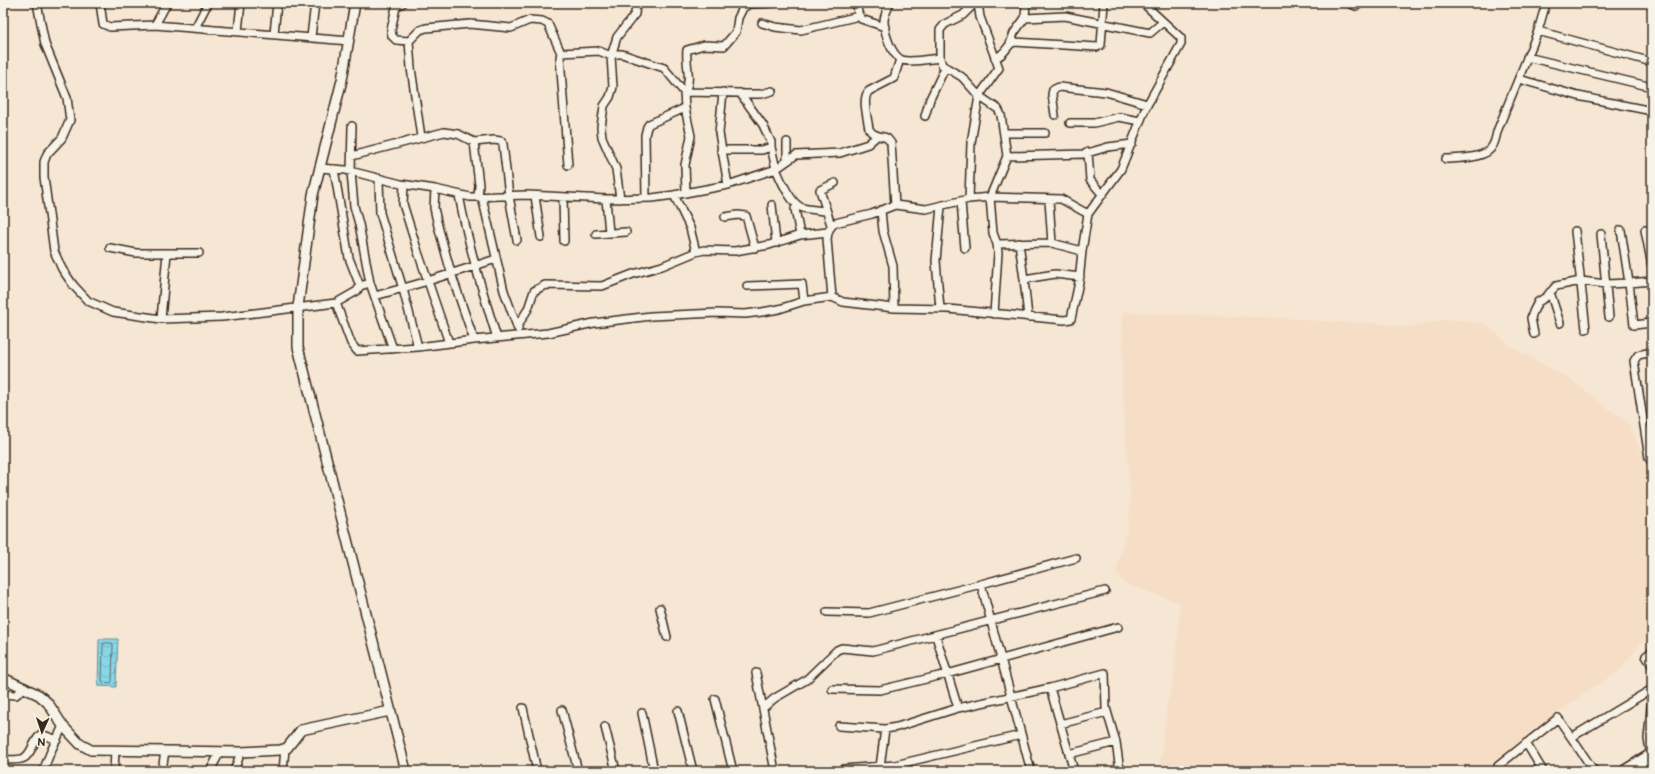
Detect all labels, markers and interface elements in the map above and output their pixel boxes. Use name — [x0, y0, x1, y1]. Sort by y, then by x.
north arrow — [22, 712, 62, 752]
text: N — [37, 735, 46, 748]

